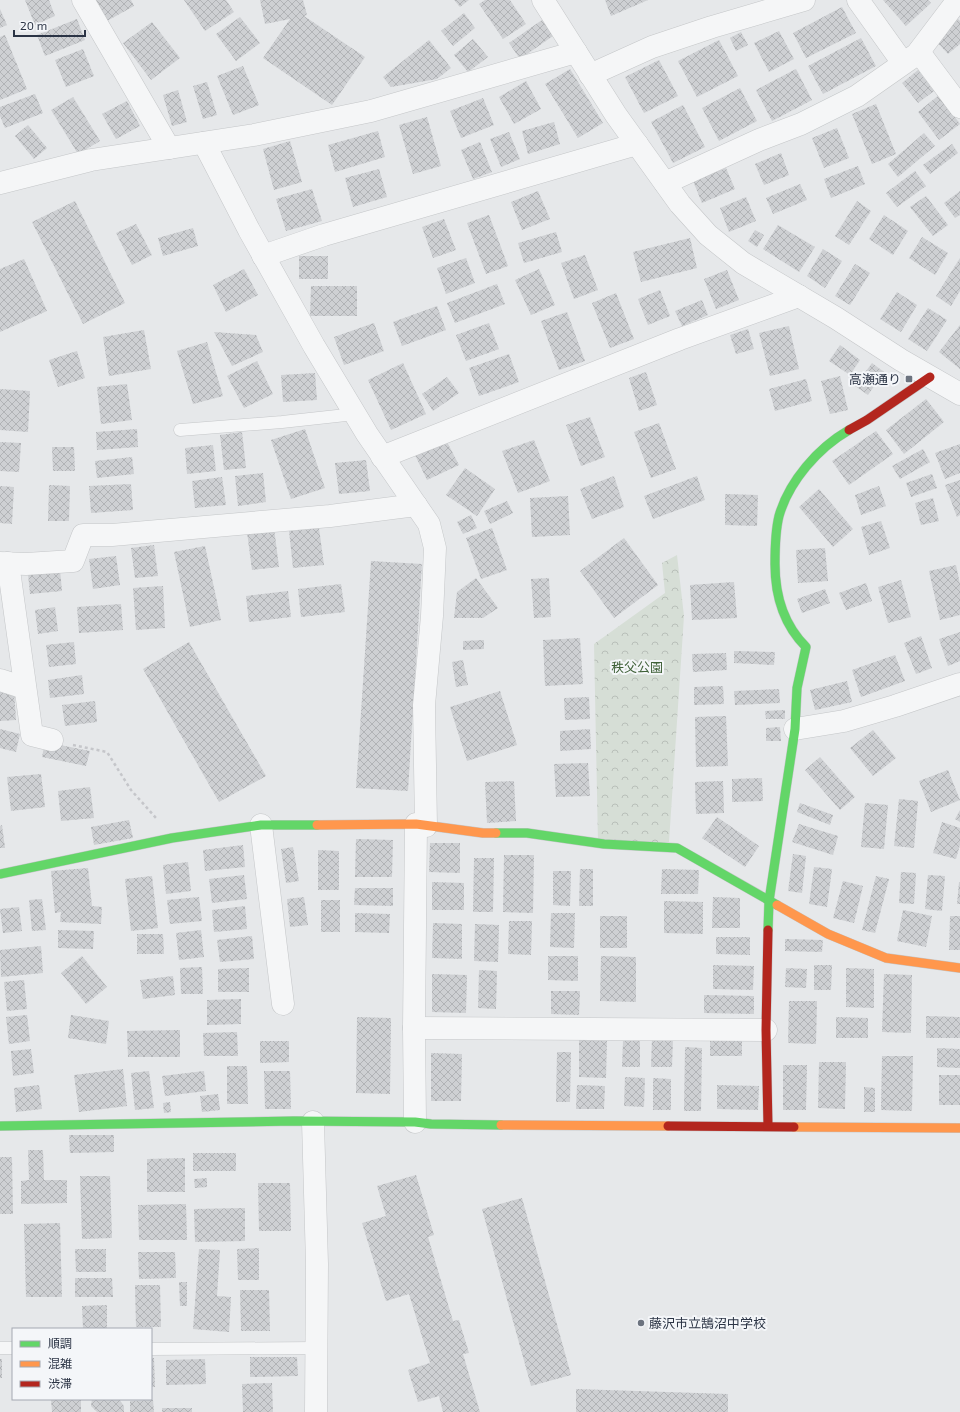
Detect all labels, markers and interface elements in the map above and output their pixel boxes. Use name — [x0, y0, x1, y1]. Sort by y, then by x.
scale bar — [14, 12, 85, 38]
text: 20 m — [20, 18, 47, 32]
place label: 高瀬通り — [849, 371, 901, 387]
marker: 高瀬通り — [904, 374, 914, 384]
park label: 秩父公園 — [611, 659, 663, 675]
place label: 藤沢市立鵠沼中学校 — [649, 1315, 766, 1331]
marker: 藤沢市立鵠沼中学校 — [636, 1318, 646, 1328]
legend — [12, 1328, 152, 1400]
text: 順調 — [48, 1336, 72, 1350]
text: 混雑 — [48, 1356, 72, 1370]
text: 渋滞 — [48, 1376, 72, 1390]

